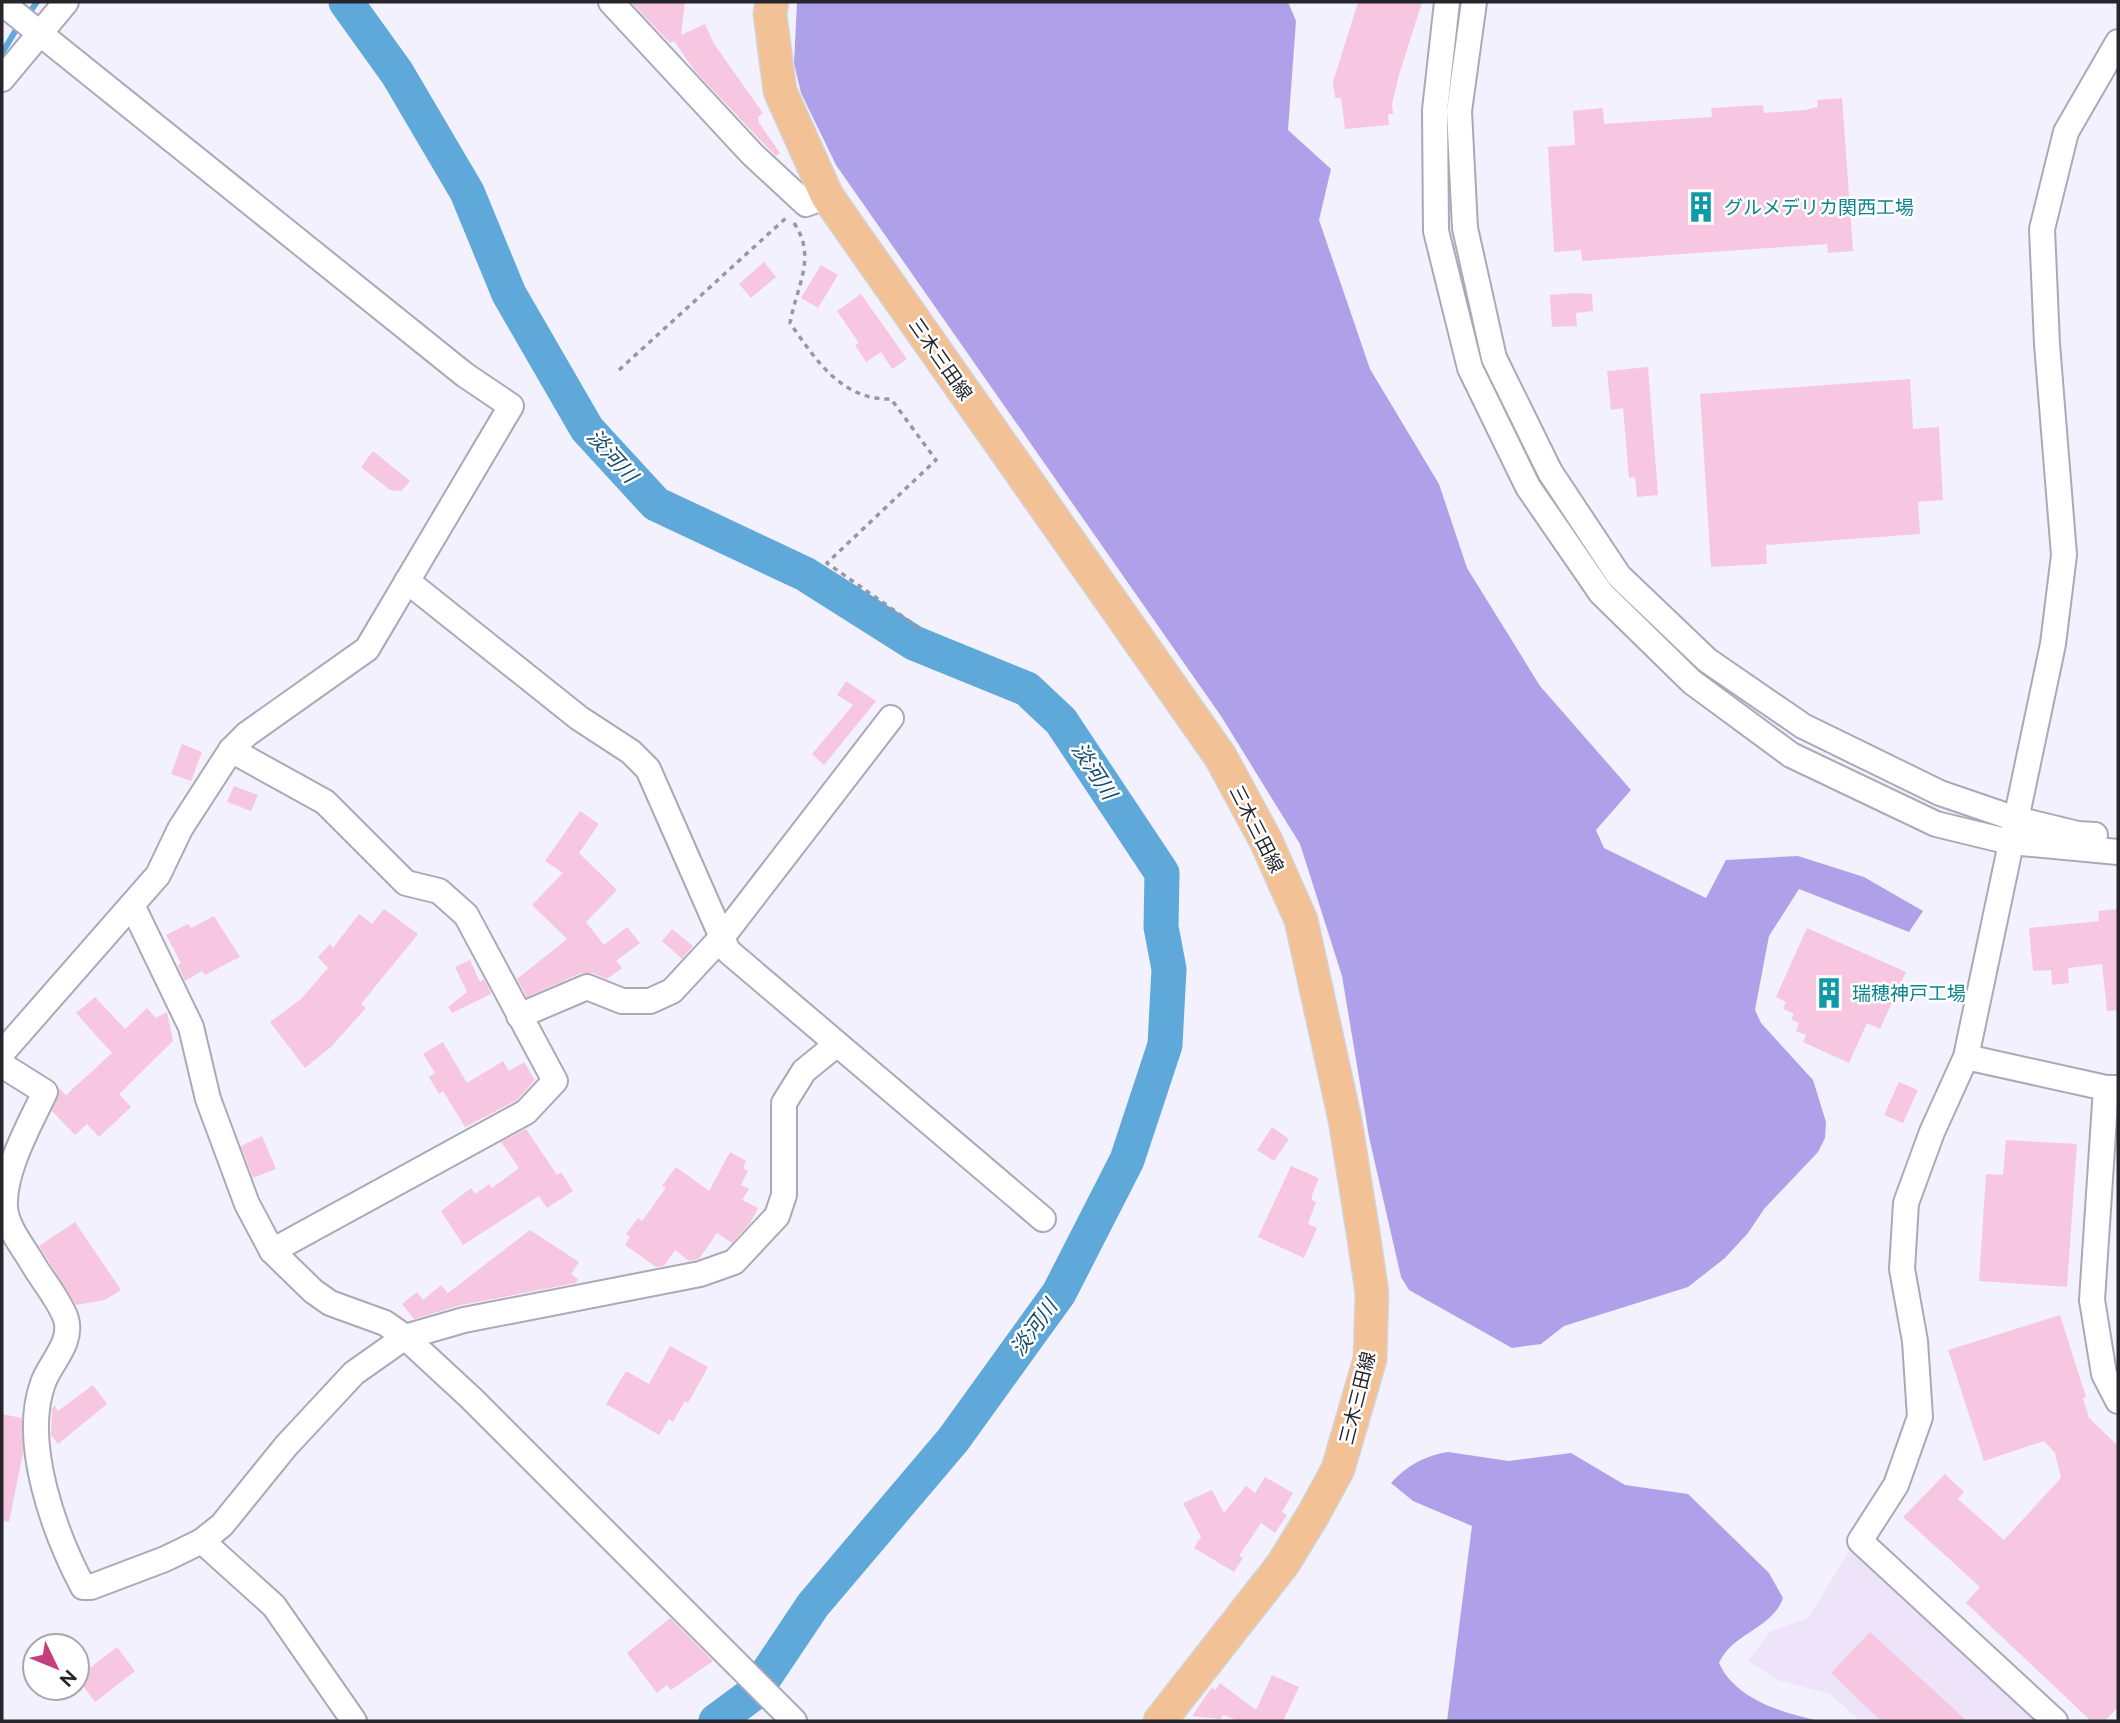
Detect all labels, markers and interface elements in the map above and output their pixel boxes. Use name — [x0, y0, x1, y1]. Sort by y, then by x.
building icon: グルメデリカ関西工場 — [1684, 190, 1718, 224]
place label: グルメデリカ関西工場 — [1724, 196, 1914, 218]
street label: 三木三田線 — [905, 314, 977, 404]
water label: 淡河川 — [582, 424, 644, 489]
water label: 淡河川 — [1067, 738, 1123, 806]
street label: 三木三田線 — [1226, 782, 1288, 876]
building icon: 瑞穂神戸工場 — [1812, 976, 1846, 1010]
place label: 瑞穂神戸工場 — [1852, 982, 1966, 1004]
water label: 淡河川 — [1005, 1293, 1063, 1361]
street label: 三木三田線 — [1335, 1349, 1379, 1447]
north arrow — [21, 1632, 91, 1702]
text: N — [55, 1666, 81, 1691]

